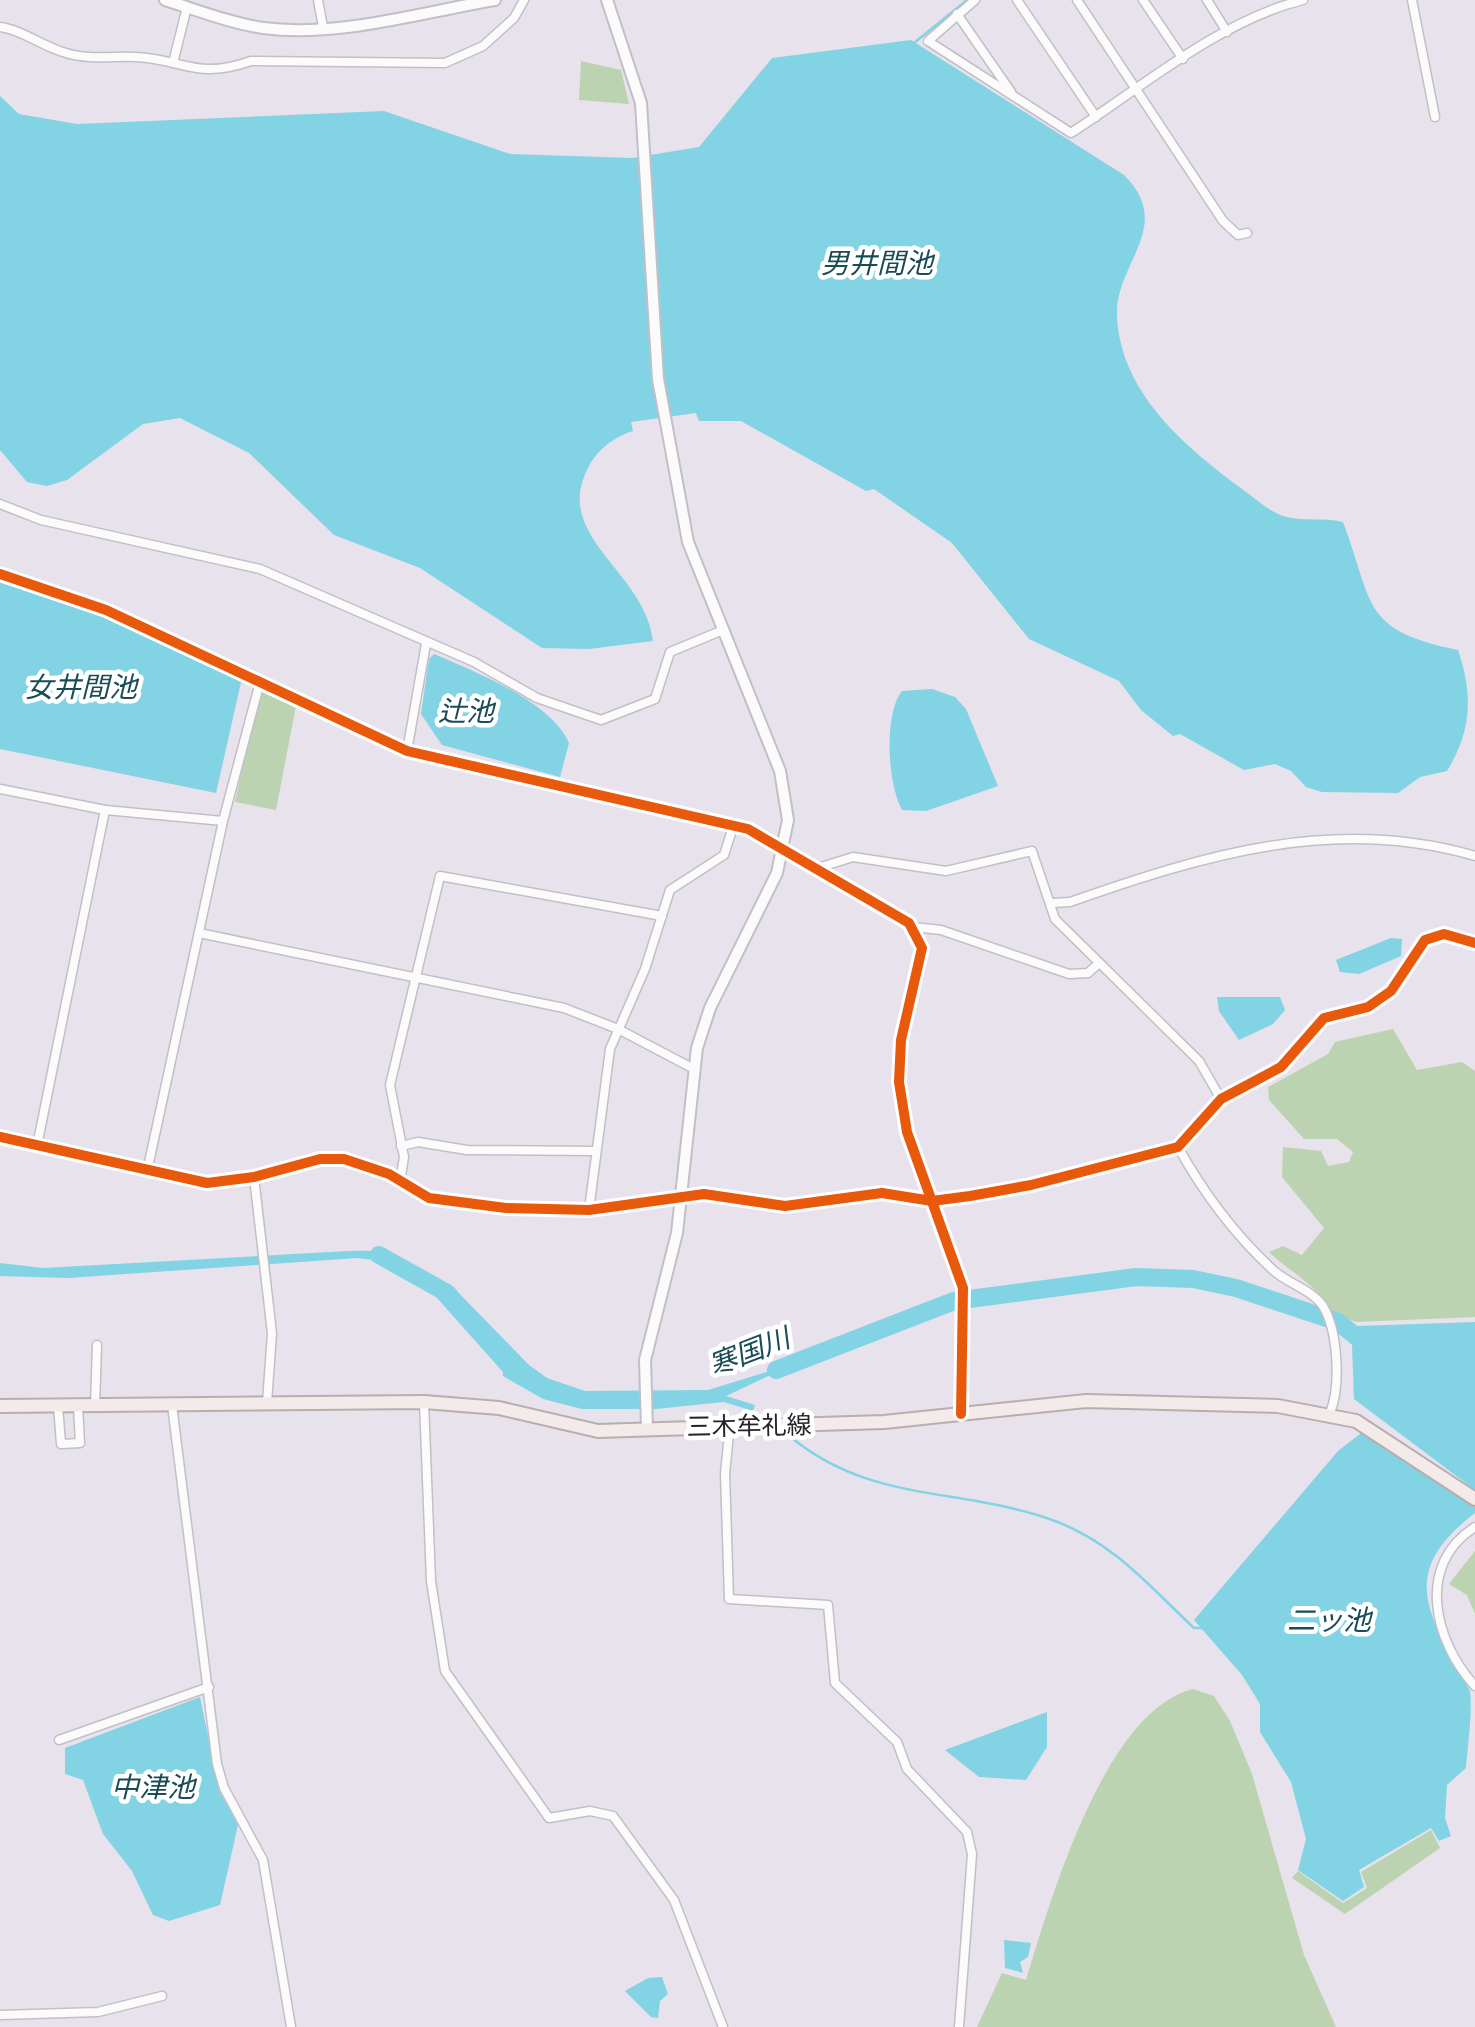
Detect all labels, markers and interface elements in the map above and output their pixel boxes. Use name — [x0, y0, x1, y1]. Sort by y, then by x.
water label: 男井間池 — [821, 246, 936, 279]
water label: 女井間池 — [25, 670, 140, 703]
water label: 辻池 — [438, 694, 497, 727]
water label: 寒国川 — [704, 1319, 797, 1381]
street label: 三木牟礼線 — [686, 1408, 812, 1442]
water label: 二ッ池 — [1287, 1603, 1374, 1636]
water label: 中津池 — [111, 1770, 198, 1803]

